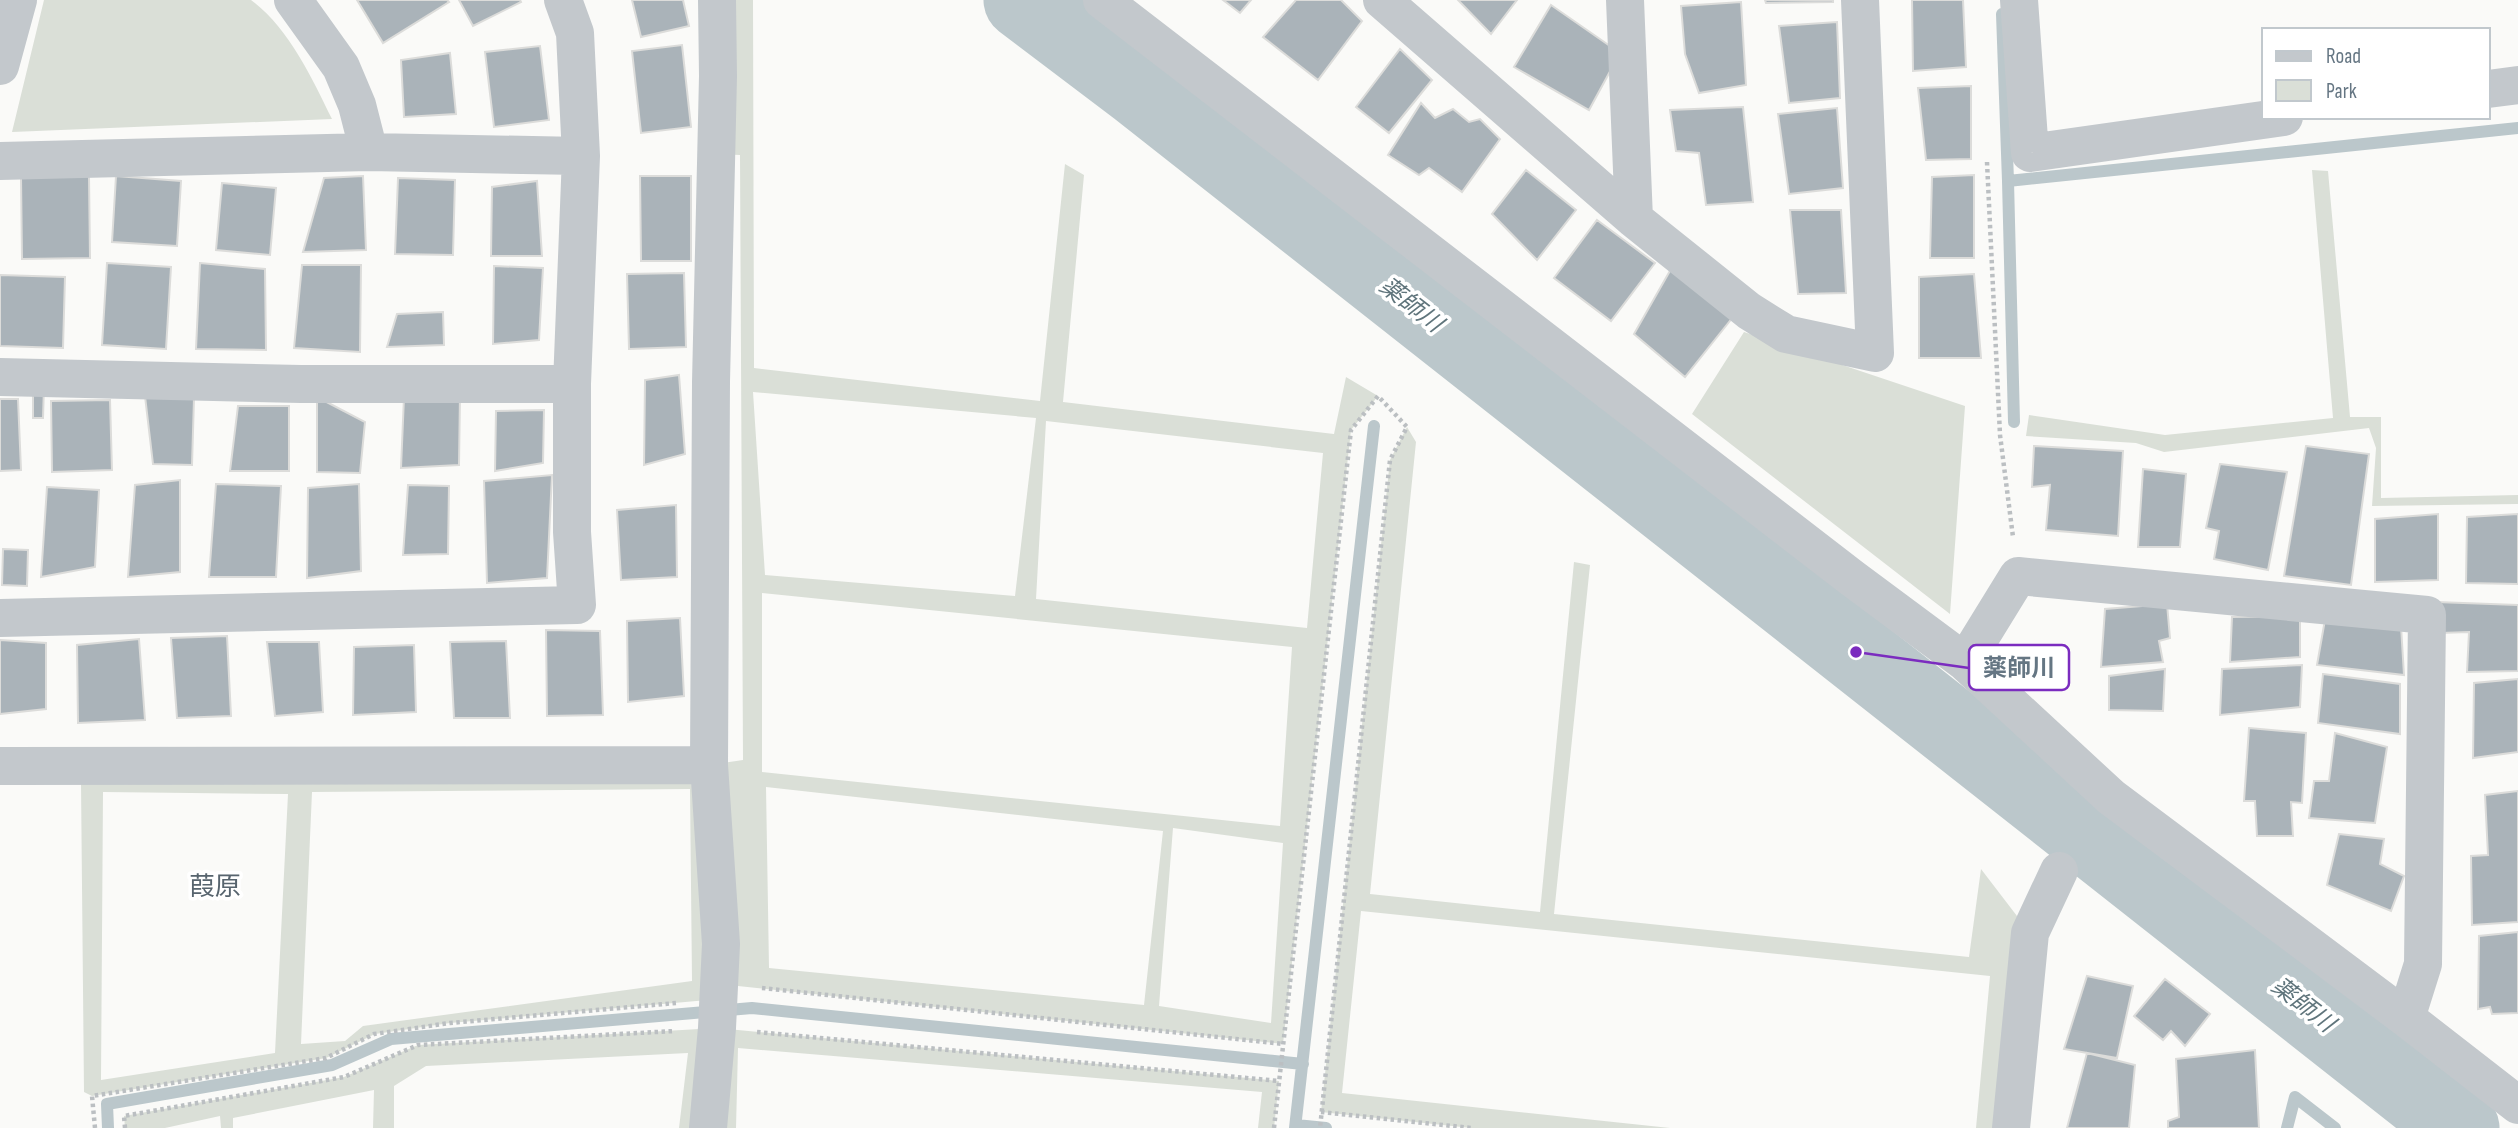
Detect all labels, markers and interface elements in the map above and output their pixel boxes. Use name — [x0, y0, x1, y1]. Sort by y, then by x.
legend — [2262, 28, 2490, 119]
text: Road — [2326, 44, 2361, 69]
text: Park — [2326, 79, 2357, 104]
water label: 薬師川 — [1374, 271, 1451, 340]
callout: 薬師川 — [1969, 645, 2069, 690]
text: 薬師川 — [1983, 654, 2055, 683]
district label: 葭原 — [189, 872, 241, 903]
water label: 薬師川 — [2266, 971, 2343, 1040]

